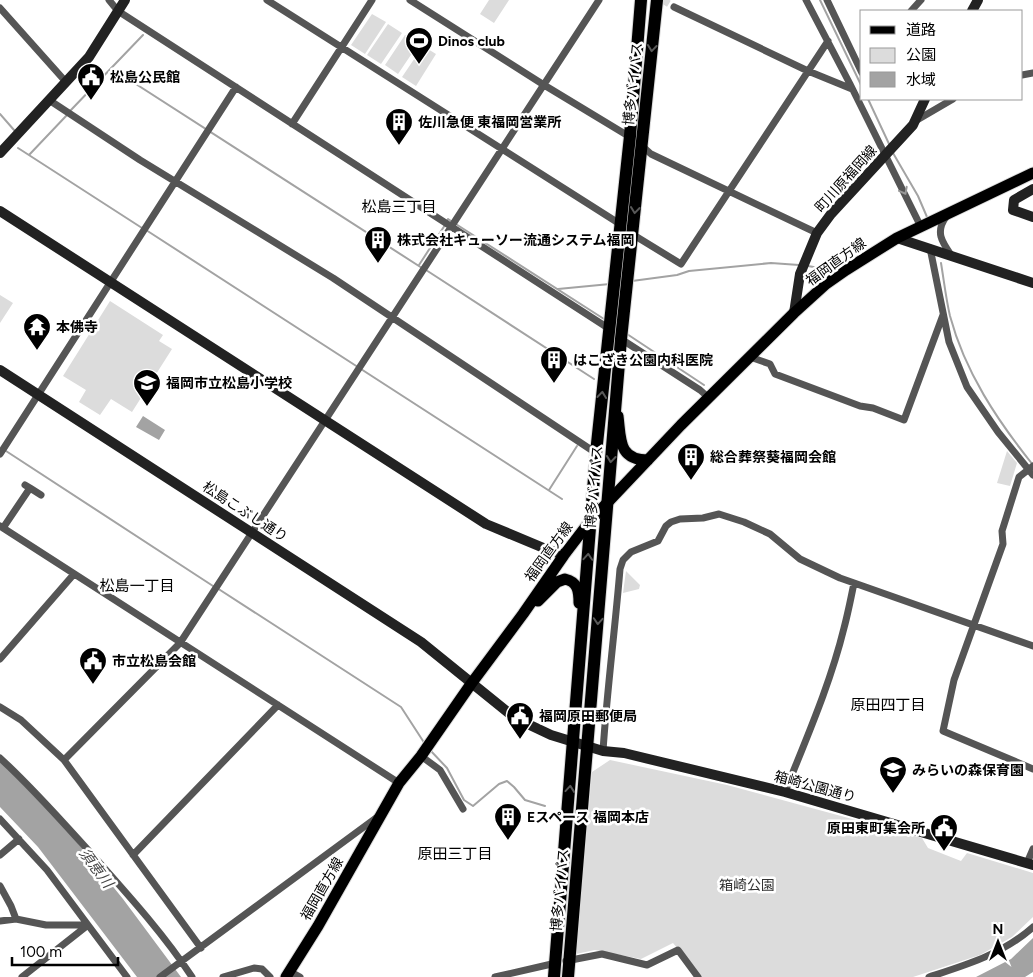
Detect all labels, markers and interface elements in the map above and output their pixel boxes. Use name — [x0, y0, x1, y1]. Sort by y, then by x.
legend — [860, 10, 1023, 100]
text: 道路 — [906, 21, 936, 39]
sports icon: Dinos club — [404, 26, 434, 65]
place label: Dinos club — [438, 33, 505, 50]
street label: 博多バイパス — [620, 41, 646, 127]
one-way arrow — [647, 45, 658, 53]
text: 公園 — [906, 46, 936, 64]
public building icon: 松島公民館 — [76, 62, 106, 101]
place label: 松島公民館 — [110, 69, 180, 86]
text: 水域 — [906, 71, 936, 89]
building icon: 佐川急便 東福岡営業所 — [384, 107, 414, 146]
place label: 佐川急便 東福岡営業所 — [418, 114, 561, 131]
street label: 町川原福岡線 — [812, 142, 880, 216]
one-way arrow — [898, 186, 908, 195]
district label: 松島三丁目 — [361, 198, 437, 216]
one-way arrow — [630, 206, 641, 214]
building icon: 株式会社キューソー流通システム福岡 — [363, 225, 393, 264]
place label: 株式会社キューソー流通システム福岡 — [397, 232, 635, 249]
street label: 福岡直方線 — [803, 235, 869, 289]
temple icon: 本佛寺 — [22, 312, 52, 351]
place label: 本佛寺 — [56, 319, 98, 336]
building icon: はこざき公園内科医院 — [539, 345, 569, 384]
place label: はこざき公園内科医院 — [573, 352, 713, 369]
school or university icon: 福岡市立松島小学校 — [132, 368, 162, 407]
place label: 福岡市立松島小学校 — [166, 375, 292, 392]
one-way arrow — [596, 391, 607, 399]
building icon: 総合葬祭葵福岡会館 — [676, 442, 706, 481]
street label: 博多バイパス — [582, 445, 606, 529]
place label: 総合葬祭葵福岡会館 — [710, 449, 836, 466]
one-way arrow — [606, 455, 617, 463]
street label: 松島こぶし通り — [199, 478, 291, 546]
street label: 福岡直方線 — [522, 519, 576, 585]
one-way arrow — [582, 553, 593, 561]
district label: 松島一丁目 — [99, 577, 175, 595]
one-way arrow — [593, 617, 604, 625]
public building icon: 市立松島会館 — [78, 646, 108, 685]
place label: 市立松島会館 — [112, 653, 196, 670]
district label: 原田四丁目 — [850, 696, 926, 714]
public building icon: 福岡原田郵便局 — [505, 701, 535, 740]
place label: 福岡原田郵便局 — [539, 708, 637, 725]
school or university icon: みらいの森保育園 — [878, 755, 908, 794]
place label: みらいの森保育園 — [912, 762, 1024, 779]
street label: 箱崎公園通り — [772, 768, 858, 806]
one-way arrow — [564, 785, 575, 793]
building icon: Eスペース 福岡本店 — [493, 802, 523, 841]
place label: Eスペース 福岡本店 — [527, 809, 649, 826]
public building icon: 原田東町集会所 — [929, 813, 959, 852]
place label: 原田東町集会所 — [827, 820, 925, 837]
water label: 須恵川 — [75, 845, 118, 893]
district label: 原田三丁目 — [417, 845, 493, 863]
street label: 博多バイパス — [548, 848, 572, 932]
street label: 福岡直方線 — [297, 854, 347, 924]
park label: 箱崎公園 — [719, 877, 775, 894]
north arrow — [973, 917, 1023, 967]
text: N — [993, 921, 1003, 938]
scale bar — [12, 934, 119, 966]
text: 100 m — [20, 943, 62, 961]

